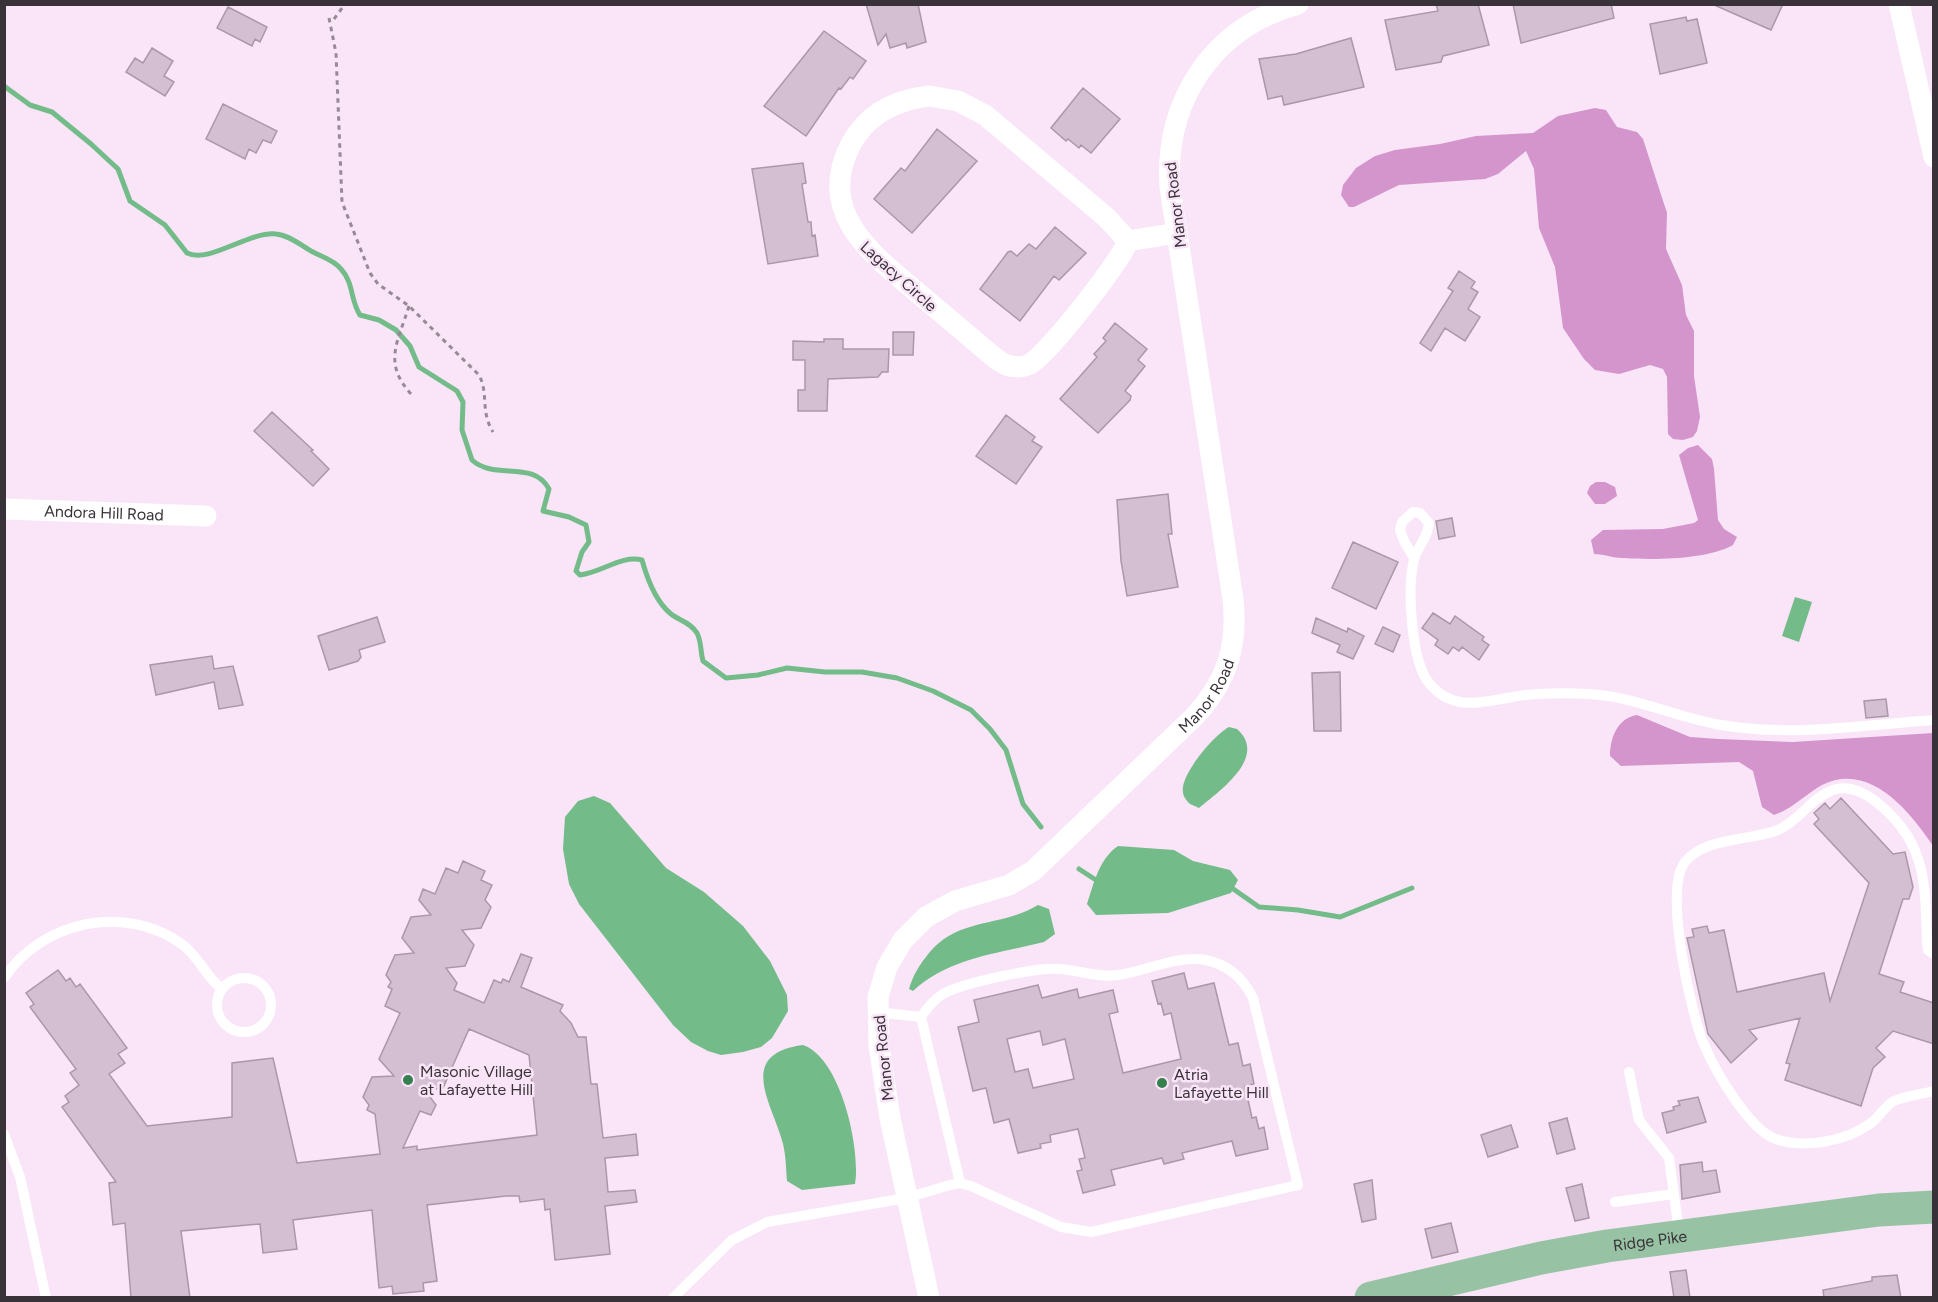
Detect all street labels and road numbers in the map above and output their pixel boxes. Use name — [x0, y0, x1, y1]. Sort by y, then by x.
street label: Manor Road — [1161, 161, 1190, 249]
street label: Lagacy Circle — [856, 237, 941, 316]
street label: Andora Hill Road — [44, 501, 164, 525]
street label: Manor Road — [1174, 657, 1238, 737]
street label: Manor Road — [870, 1014, 897, 1102]
street label: Ridge Pike — [1612, 1226, 1688, 1255]

